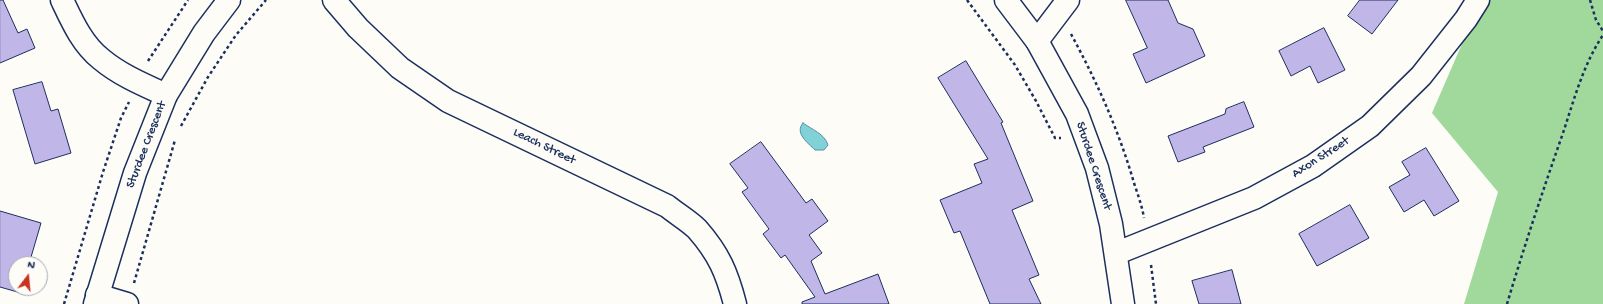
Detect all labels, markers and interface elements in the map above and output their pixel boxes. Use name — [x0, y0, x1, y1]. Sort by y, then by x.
street label: Sturdee Crescent — [123, 99, 171, 191]
street label: Sturdee Crescent — [1071, 120, 1115, 212]
street label: Leach Street — [510, 125, 578, 169]
street label: Axon Street — [1289, 134, 1353, 182]
north arrow — [8, 256, 48, 296]
text: N — [26, 259, 36, 272]

